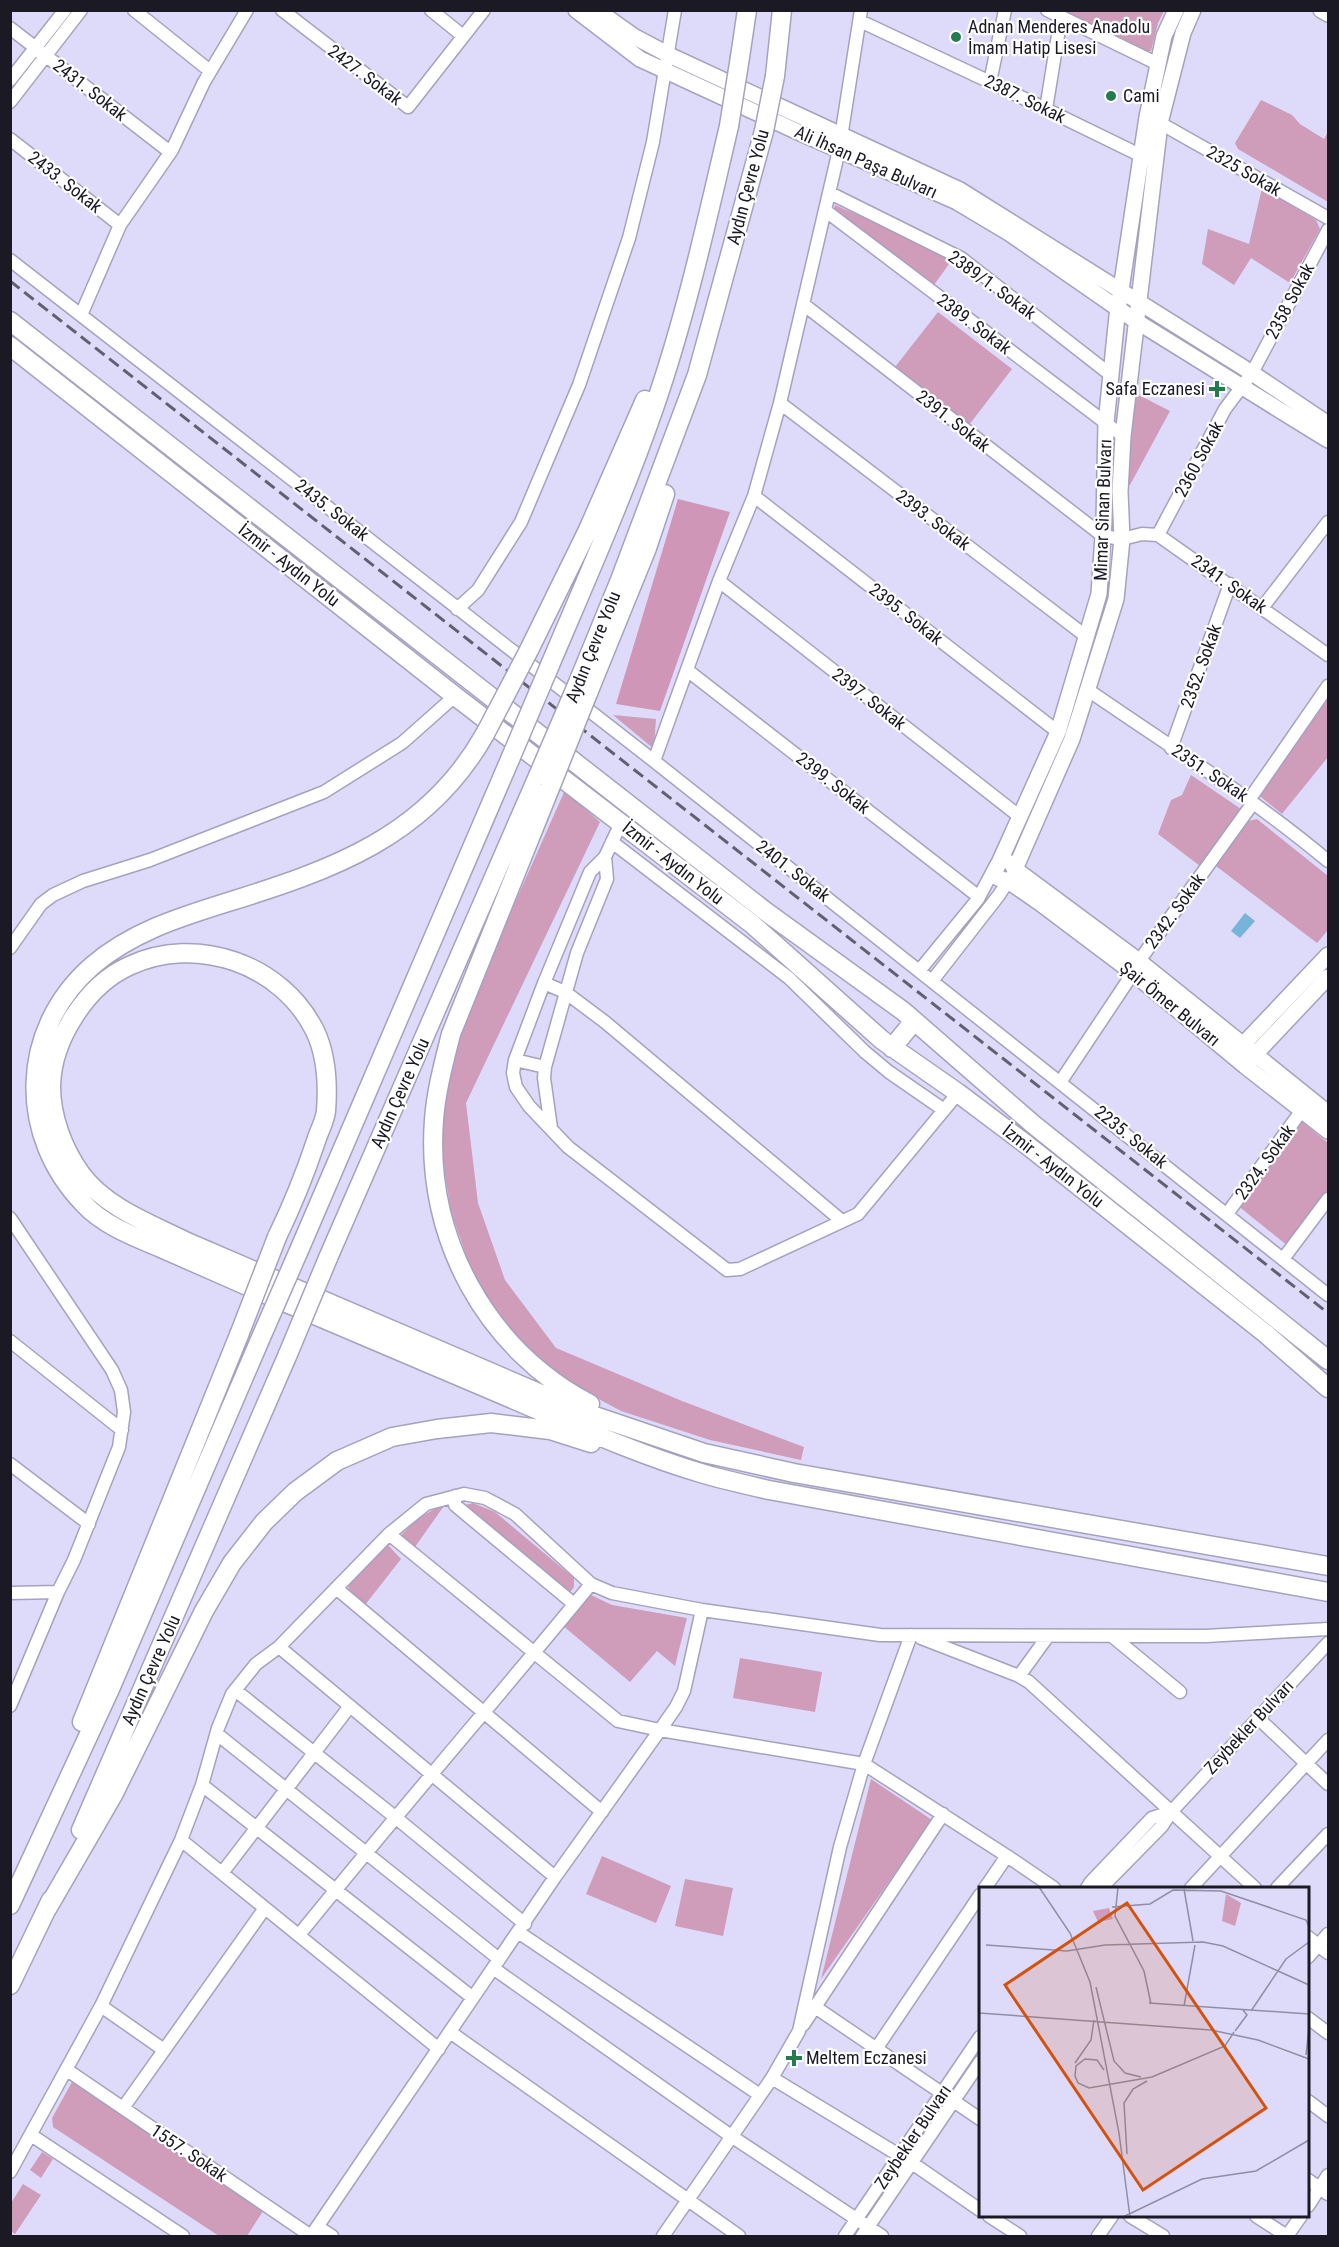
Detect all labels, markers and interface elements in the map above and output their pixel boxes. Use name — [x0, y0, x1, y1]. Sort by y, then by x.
place label: Adnan Menderes Anadolu İmam Hatip Lisesi — [968, 16, 1150, 58]
marker: Adnan Menderes Anadolu İmam Hatip Lisesi — [949, 30, 963, 44]
street label: 2427. Sokak — [324, 40, 407, 109]
street label: 2431. Sokak — [49, 54, 131, 125]
street label: 2387. Sokak — [981, 70, 1069, 127]
place label: Cami — [1123, 85, 1160, 106]
marker: Cami — [1104, 89, 1118, 103]
street label: Ali İhsan Paşa Bulvarı — [792, 121, 941, 202]
street label: Aydın Çevre Yolu — [722, 127, 773, 247]
street label: 2325 Sokak — [1203, 141, 1285, 200]
street label: 2433. Sokak — [24, 146, 106, 217]
street label: 2389/1. Sokak — [944, 246, 1040, 323]
street label: 2358 Sokak — [1261, 259, 1318, 342]
street label: 2389. Sokak — [933, 289, 1016, 358]
place label: Safa Eczanesi — [1105, 378, 1205, 399]
marker: Safa Eczanesi — [1210, 382, 1224, 396]
street label: 2391. Sokak — [912, 385, 994, 456]
street label: 2360 Sokak — [1170, 417, 1227, 500]
street label: Mimar Sinan Bulvarı — [1090, 439, 1115, 581]
street label: 2435. Sokak — [291, 474, 373, 545]
street label: 2393. Sokak — [892, 485, 975, 554]
street label: İzmir - Aydın Yolu — [235, 519, 344, 611]
street label: 2341. Sokak — [1187, 550, 1271, 617]
street label: 2395. Sokak — [865, 578, 947, 649]
street label: Aydın Çevre Yolu — [561, 588, 624, 706]
street label: 2352. Sokak — [1176, 621, 1225, 711]
street label: 2397. Sokak — [828, 663, 910, 734]
street label: 2351. Sokak — [1168, 739, 1252, 806]
street label: 2399. Sokak — [792, 747, 874, 818]
street label: İzmir - Aydın Yolu — [619, 817, 728, 909]
street label: 2401. Sokak — [752, 835, 834, 906]
street label: 2342. Sokak — [1140, 869, 1209, 952]
street label: Şair Ömer Bulvarı — [1116, 957, 1225, 1050]
street label: Aydın Çevre Yolu — [366, 1035, 433, 1151]
street label: 2235. Sokak — [1091, 1101, 1172, 1172]
street label: İzmir - Aydın Yolu — [999, 1120, 1108, 1212]
street label: 2324. Sokak — [1230, 1120, 1299, 1203]
street label: Aydın Çevre Yolu — [117, 1612, 184, 1728]
street label: Zeybekler Bulvarı — [1200, 1675, 1298, 1778]
inset map — [979, 1887, 1309, 2217]
place label: Meltem Eczanesi — [806, 2047, 927, 2068]
marker: Meltem Eczanesi — [787, 2051, 801, 2065]
street label: Zeybekler Bulvarı — [870, 2081, 955, 2193]
street label: 1557. Sokak — [147, 2119, 231, 2186]

